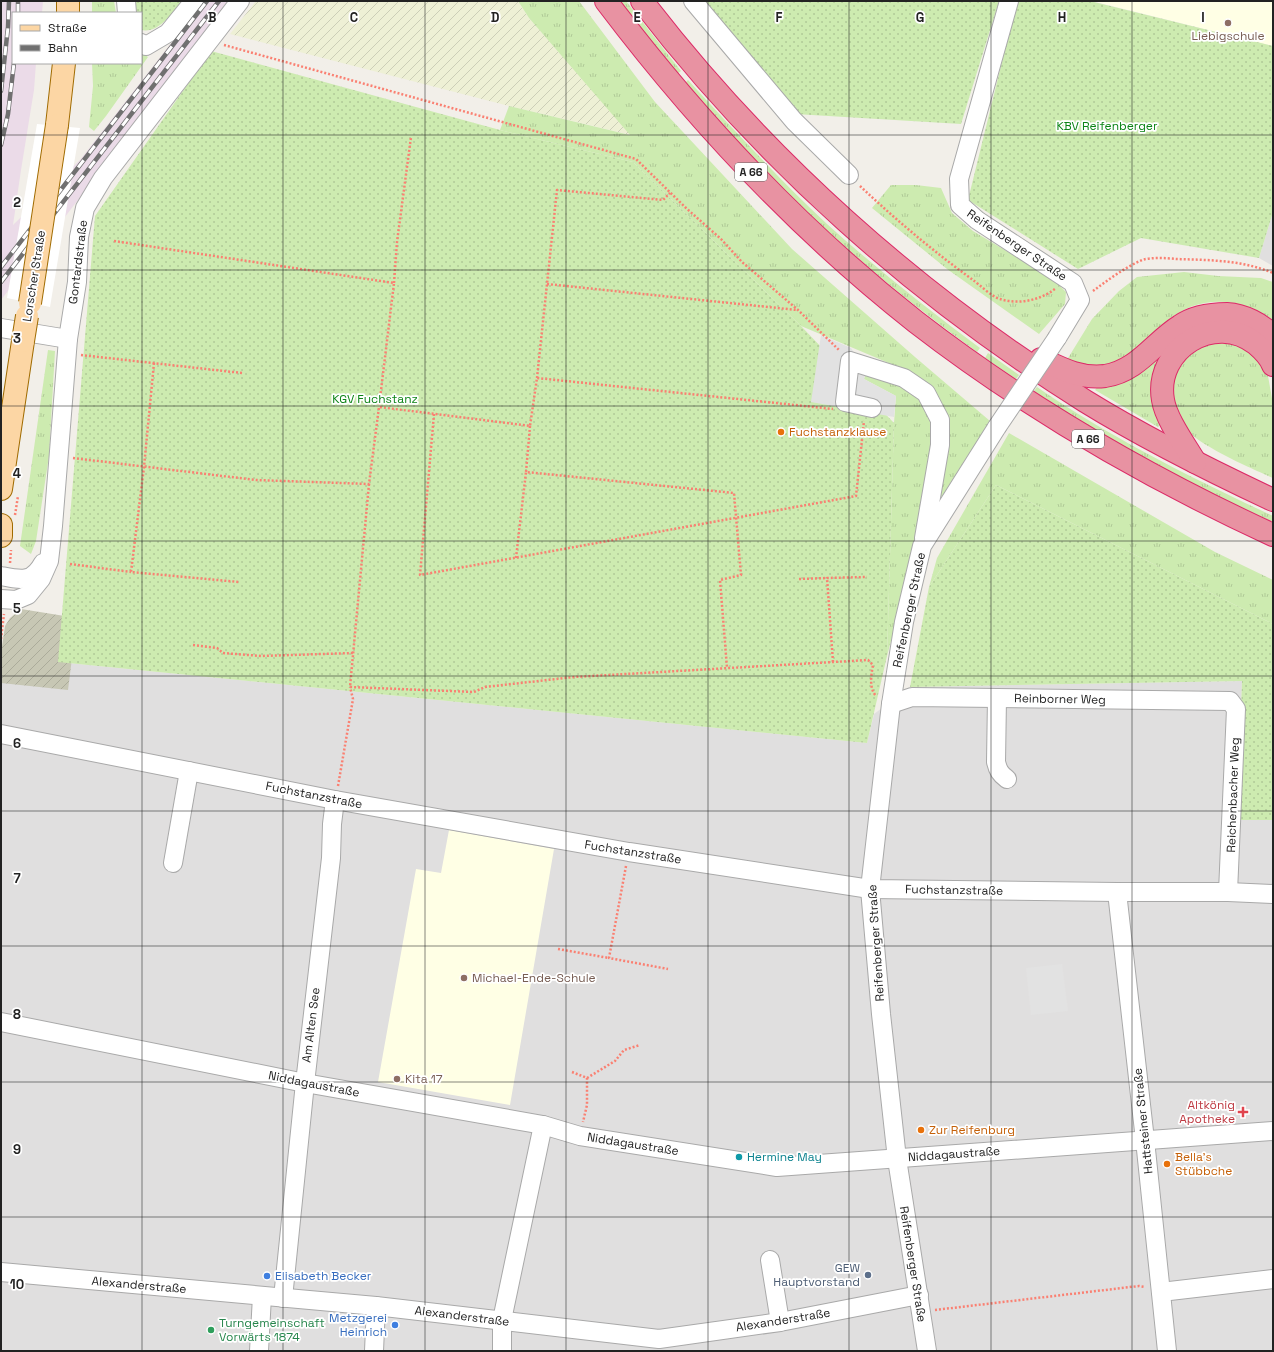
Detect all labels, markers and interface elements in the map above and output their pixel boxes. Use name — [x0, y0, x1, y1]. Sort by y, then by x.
text: B — [208, 9, 217, 26]
text: C — [350, 9, 358, 26]
text: D — [491, 9, 500, 26]
text: E — [633, 9, 641, 26]
text: F — [776, 9, 783, 26]
text: G — [916, 9, 924, 26]
text: H — [1058, 9, 1066, 26]
text: I — [1201, 9, 1205, 26]
legend — [12, 12, 142, 64]
marker: Liebigschule — [1223, 18, 1233, 28]
text: Straße — [48, 20, 87, 36]
place label: Liebigschule — [1191, 28, 1265, 44]
text: Bahn — [48, 40, 78, 56]
park label: KBV Reifenberger — [1057, 118, 1158, 134]
road number: A 66 — [735, 163, 767, 181]
text: 2 — [13, 194, 21, 211]
street label: Reifenberger Straße — [964, 206, 1070, 284]
street label: Gontardstraße — [65, 219, 91, 305]
street label: Lorscher Straße — [19, 229, 49, 323]
text: 3 — [13, 330, 21, 347]
park label: KGV Fuchstanz — [332, 391, 418, 407]
place label: Fuchstanzklause — [789, 424, 886, 440]
marker: Fuchstanzklause — [776, 427, 786, 437]
road number: A 66 — [1072, 430, 1104, 448]
text: 4 — [13, 465, 21, 482]
street label: Reifenberger Straße — [889, 551, 929, 669]
text: 5 — [13, 600, 21, 617]
street label: Reinborner Weg — [1014, 690, 1106, 708]
text: 6 — [13, 735, 21, 752]
street label: Reichenbacher Weg — [1223, 737, 1243, 853]
street label: Fuchstanzstraße — [264, 778, 364, 812]
street label: Fuchstanzstraße — [583, 836, 683, 868]
text: 7 — [13, 870, 21, 887]
street label: Fuchstanzstraße — [905, 881, 1003, 899]
street label: Reifenberger Straße — [864, 884, 888, 1002]
place label: Michael-Ende-Schule — [472, 970, 596, 986]
marker: Michael-Ende-Schule — [459, 973, 469, 983]
street label: Am Alten See — [298, 986, 324, 1064]
text: 8 — [13, 1006, 21, 1023]
street label: Niddagaustraße — [267, 1067, 361, 1101]
street label: Hattsteiner Straße — [1129, 1067, 1157, 1175]
place label: Kita 17 — [405, 1071, 443, 1087]
marker: Kita 17 — [392, 1074, 402, 1084]
place label: Altkönig Apotheke — [1179, 1097, 1235, 1127]
marker: Altkönig Apotheke — [1238, 1107, 1248, 1117]
place label: Zur Reifenburg — [929, 1122, 1015, 1138]
marker: Zur Reifenburg — [916, 1125, 926, 1135]
street label: Niddagaustraße — [586, 1129, 680, 1159]
text: 9 — [13, 1141, 21, 1158]
street label: Niddagaustraße — [907, 1143, 1001, 1165]
place label: Hermine May — [747, 1149, 822, 1165]
place label: Bella's Stübbche — [1175, 1149, 1232, 1179]
marker: Hermine May — [734, 1152, 744, 1162]
marker: Bella's Stübbche — [1162, 1159, 1172, 1169]
street label: Reifenberger Straße — [896, 1205, 930, 1323]
place label: GEW Hauptvorstand — [773, 1260, 860, 1290]
place label: Elisabeth Becker — [275, 1268, 372, 1284]
marker: GEW Hauptvorstand — [863, 1270, 873, 1280]
marker: Elisabeth Becker — [262, 1271, 272, 1281]
street label: Alexanderstraße — [91, 1273, 187, 1297]
text: 10 — [10, 1276, 24, 1293]
street label: Alexanderstraße — [414, 1302, 510, 1330]
street label: Alexanderstraße — [735, 1305, 831, 1335]
place label: Metzgerei Heinrich — [329, 1310, 387, 1340]
place label: Turngemeinschaft Vorwärts 1874 — [219, 1315, 325, 1345]
marker: Metzgerei Heinrich — [390, 1320, 400, 1330]
marker: Turngemeinschaft Vorwärts 1874 — [206, 1325, 216, 1335]

